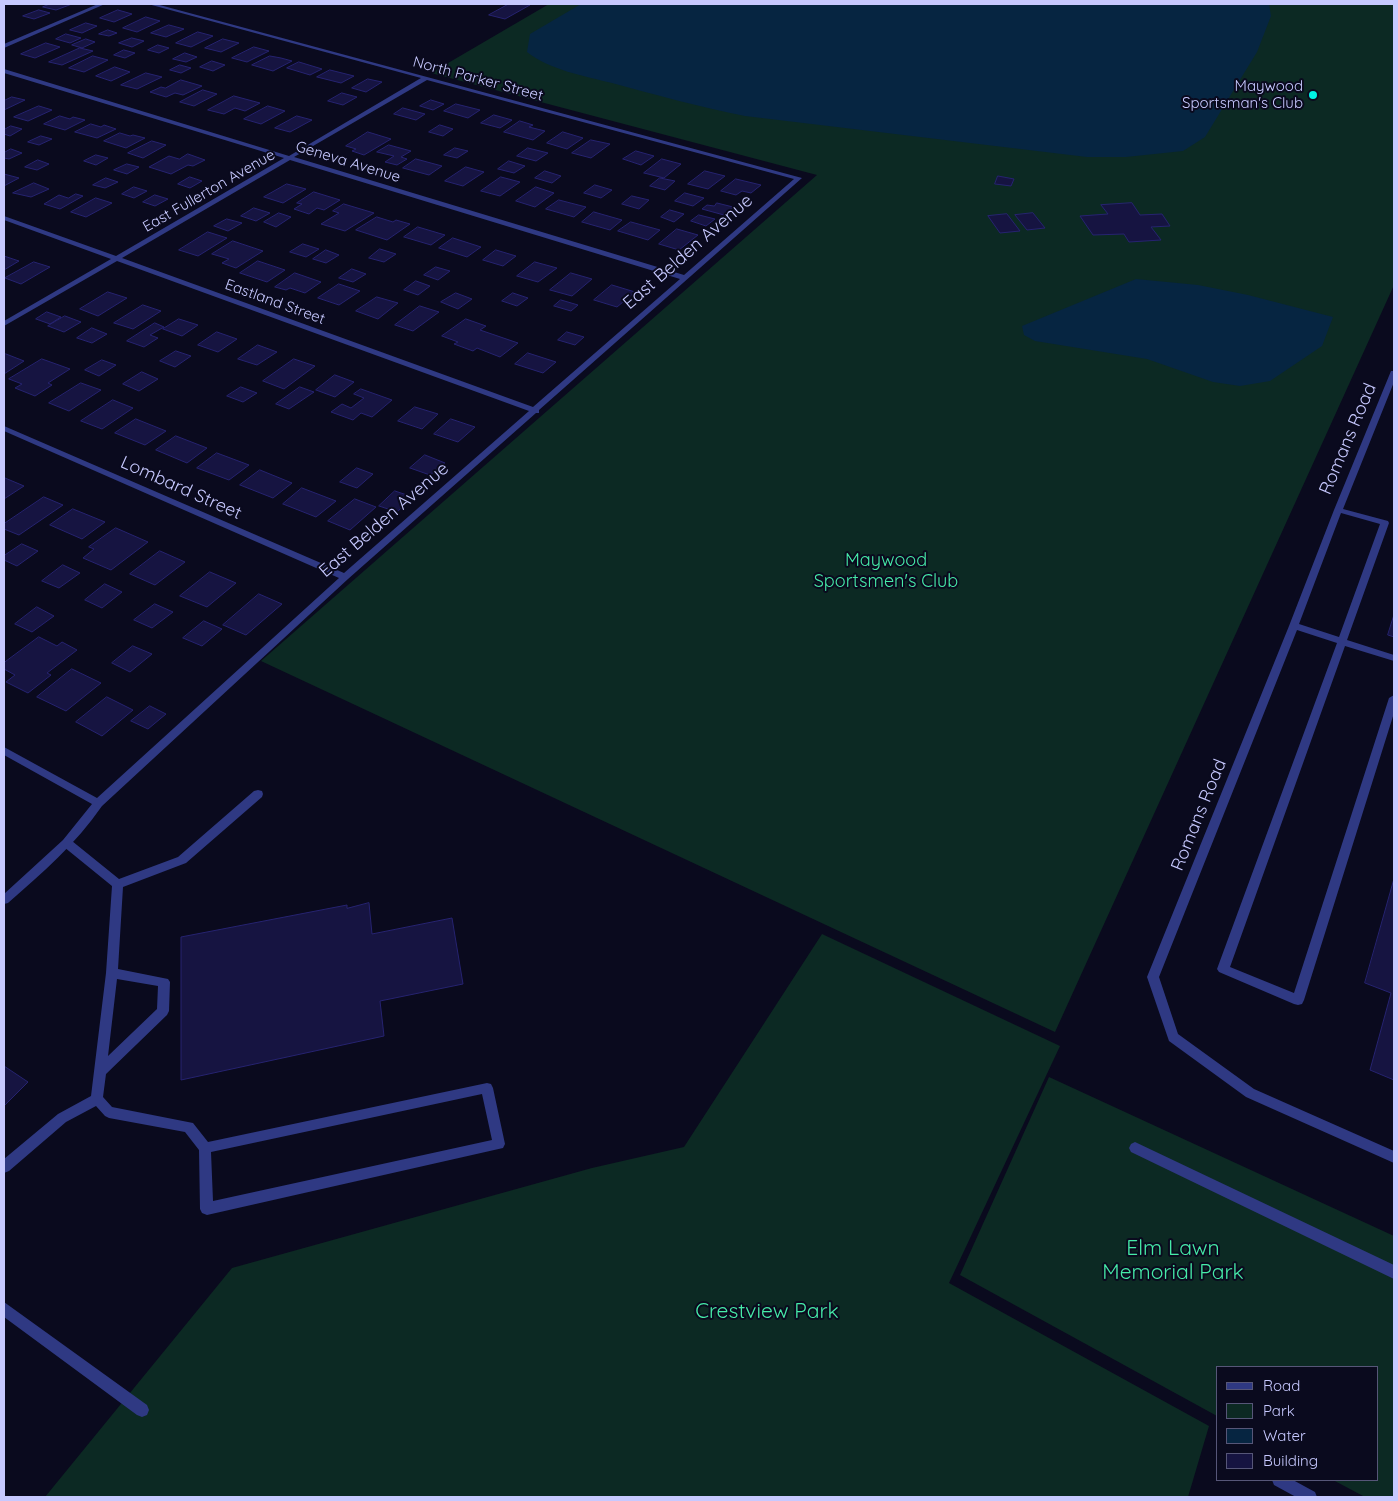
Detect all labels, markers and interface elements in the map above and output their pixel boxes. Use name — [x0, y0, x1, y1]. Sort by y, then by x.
street label: North Parker Street — [411, 53, 545, 105]
place label: Maywood Sportsman's Club — [1182, 77, 1303, 112]
marker: Maywood Sportsman's Club — [1307, 89, 1319, 101]
street label: Geneva Avenue — [294, 138, 402, 186]
street label: East Fullerton Avenue — [140, 146, 278, 236]
street label: East Belden Avenue — [619, 190, 757, 314]
street label: Eastland Street — [223, 276, 327, 328]
street label: Romans Road — [1315, 380, 1381, 498]
street label: Lombard Street — [117, 452, 245, 524]
street label: East Belden Avenue — [315, 458, 453, 582]
park label: Maywood Sportsmen's Club — [814, 550, 958, 592]
street label: Romans Road — [1167, 756, 1231, 874]
park label: Elm Lawn Memorial Park — [1102, 1236, 1244, 1286]
park label: Crestview Park — [695, 1299, 839, 1325]
legend — [1216, 1366, 1378, 1481]
text: Road — [1263, 1376, 1300, 1395]
text: Park — [1263, 1401, 1295, 1420]
text: Water — [1263, 1426, 1306, 1445]
text: Building — [1263, 1451, 1318, 1470]

